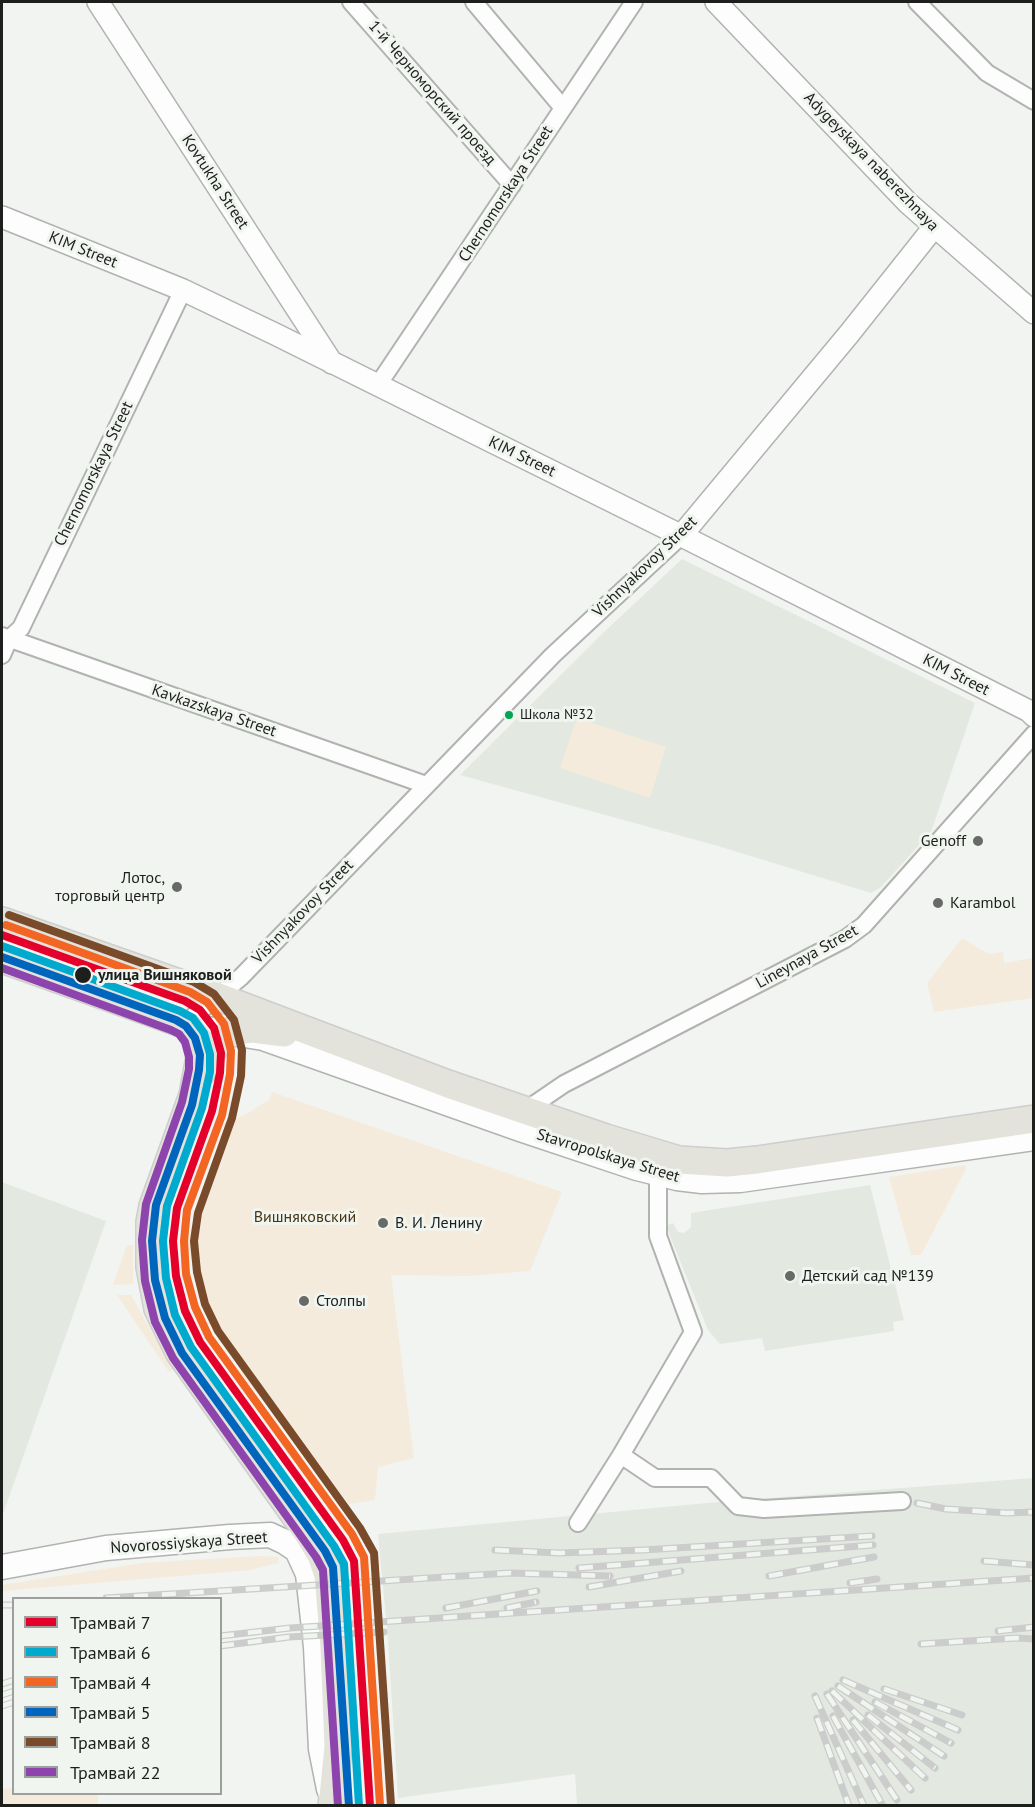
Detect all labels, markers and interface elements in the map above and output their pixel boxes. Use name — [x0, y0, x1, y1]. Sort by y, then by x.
street label: 1-й Черноморский проезд — [364, 17, 500, 169]
street label: Adygeyskaya naberezhnaya — [800, 88, 942, 236]
street label: Chernomorskaya Street — [455, 122, 557, 266]
street label: Kovtukha Street — [177, 131, 253, 233]
street label: KIM Street — [46, 228, 120, 272]
street label: Chernomorskaya Street — [51, 398, 137, 550]
street label: KIM Street — [485, 433, 559, 481]
street label: Vishnyakovoy Street — [589, 512, 701, 622]
street label: KIM Street — [919, 650, 993, 700]
street label: Kavkazskaya Street — [149, 681, 279, 741]
place label: Школа №32 — [520, 707, 594, 723]
marker: Школа №32 — [503, 709, 515, 721]
place label: Genoff — [921, 831, 966, 851]
marker: Genoff — [971, 834, 985, 848]
street label: Vishnyakovoy Street — [248, 856, 358, 968]
place label: Лотос, торговый центр — [55, 868, 165, 906]
marker: Лотос, торговый центр — [170, 880, 184, 894]
place label: Karambol — [950, 893, 1016, 913]
marker: Karambol — [931, 896, 945, 910]
street label: Lineynaya Street — [753, 921, 861, 993]
marker: улица Вишняковой — [73, 965, 93, 985]
place label: улица Вишняковой — [98, 965, 232, 985]
street label: Stavropolskaya Street — [534, 1125, 682, 1187]
park label: Вишняковский — [254, 1207, 356, 1227]
place label: В. И. Ленину — [395, 1213, 482, 1233]
marker: В. И. Ленину — [376, 1216, 390, 1230]
place label: Детский сад №139 — [802, 1266, 934, 1286]
marker: Детский сад №139 — [783, 1269, 797, 1283]
place label: Столпы — [316, 1291, 366, 1311]
marker: Столпы — [297, 1294, 311, 1308]
street label: Novorossiyskaya Street — [110, 1528, 268, 1558]
legend — [12, 1597, 222, 1795]
text: Трамвай 7 — [70, 1611, 151, 1634]
text: Трамвай 6 — [70, 1641, 151, 1664]
text: Трамвай 4 — [70, 1671, 151, 1694]
text: Трамвай 5 — [70, 1701, 151, 1724]
text: Трамвай 8 — [70, 1731, 151, 1754]
text: Трамвай 22 — [70, 1761, 160, 1784]

